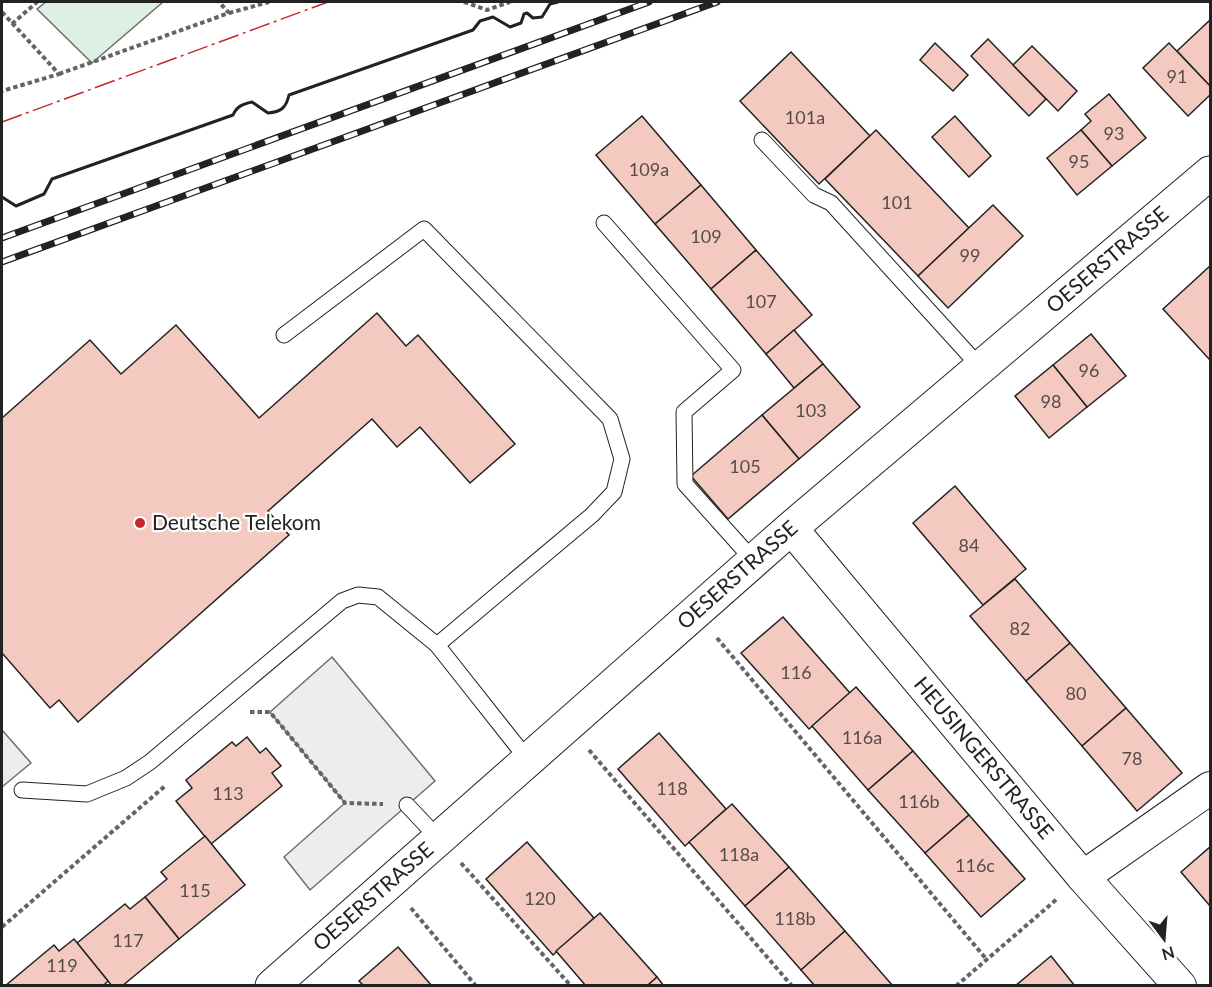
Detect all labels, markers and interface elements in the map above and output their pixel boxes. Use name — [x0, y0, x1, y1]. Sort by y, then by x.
house number: 91 — [1167, 65, 1187, 87]
house number: 101a — [785, 106, 825, 128]
house number: 93 — [1104, 122, 1124, 144]
house number: 95 — [1069, 150, 1089, 172]
house number: 109a — [629, 158, 669, 180]
house number: 101 — [881, 191, 913, 213]
street label: OESERSTRASSE — [1041, 200, 1173, 317]
house number: 109 — [690, 225, 722, 247]
house number: 99 — [960, 244, 980, 266]
house number: 107 — [745, 290, 777, 312]
house number: 96 — [1079, 359, 1099, 381]
house number: 98 — [1041, 390, 1061, 412]
house number: 103 — [795, 399, 827, 421]
house number: 105 — [729, 455, 761, 477]
place label: Deutsche Telekom — [152, 509, 321, 534]
street label: OESERSTRASSE — [671, 514, 802, 634]
marker: Deutsche Telekom — [133, 516, 147, 530]
house number: 84 — [959, 534, 979, 556]
house number: 82 — [1010, 617, 1030, 639]
house number: 116 — [780, 661, 812, 683]
street label: HEUSINGERSTRASSE — [910, 671, 1060, 843]
house number: 80 — [1066, 682, 1086, 704]
house number: 116a — [842, 726, 882, 748]
house number: 78 — [1122, 747, 1142, 769]
house number: 118 — [656, 777, 688, 799]
house number: 113 — [212, 782, 244, 804]
house number: 116b — [898, 790, 940, 812]
street label: OESERSTRASSE — [307, 836, 437, 955]
house number: 118a — [719, 843, 759, 865]
house number: 116c — [955, 854, 995, 876]
house number: 115 — [179, 879, 211, 901]
house number: 120 — [524, 887, 556, 909]
house number: 118b — [774, 907, 816, 929]
north arrow — [1134, 909, 1194, 969]
house number: 117 — [112, 929, 144, 951]
text: N — [1160, 943, 1177, 965]
house number: 119 — [46, 954, 78, 976]

